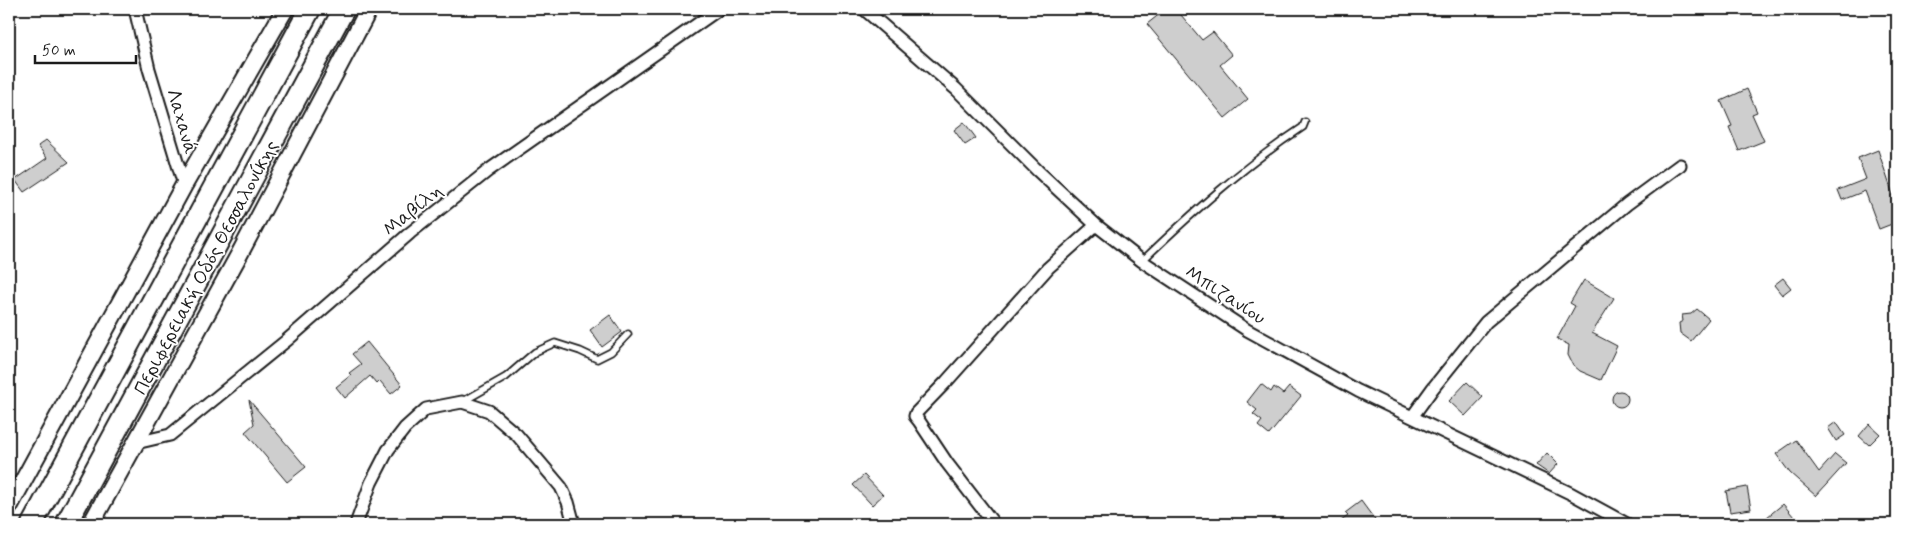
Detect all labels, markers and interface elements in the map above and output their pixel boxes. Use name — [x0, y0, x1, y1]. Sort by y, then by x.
scale bar — [35, 32, 136, 64]
text: 50 m — [42, 41, 76, 61]
street label: Λαχανά — [160, 86, 203, 157]
street label: Περιφερειακή Οδός Θεσσαλονίκης — [128, 136, 284, 399]
street label: Μαβίλη — [378, 178, 448, 242]
street label: Μπιζανίου — [1180, 260, 1270, 331]

